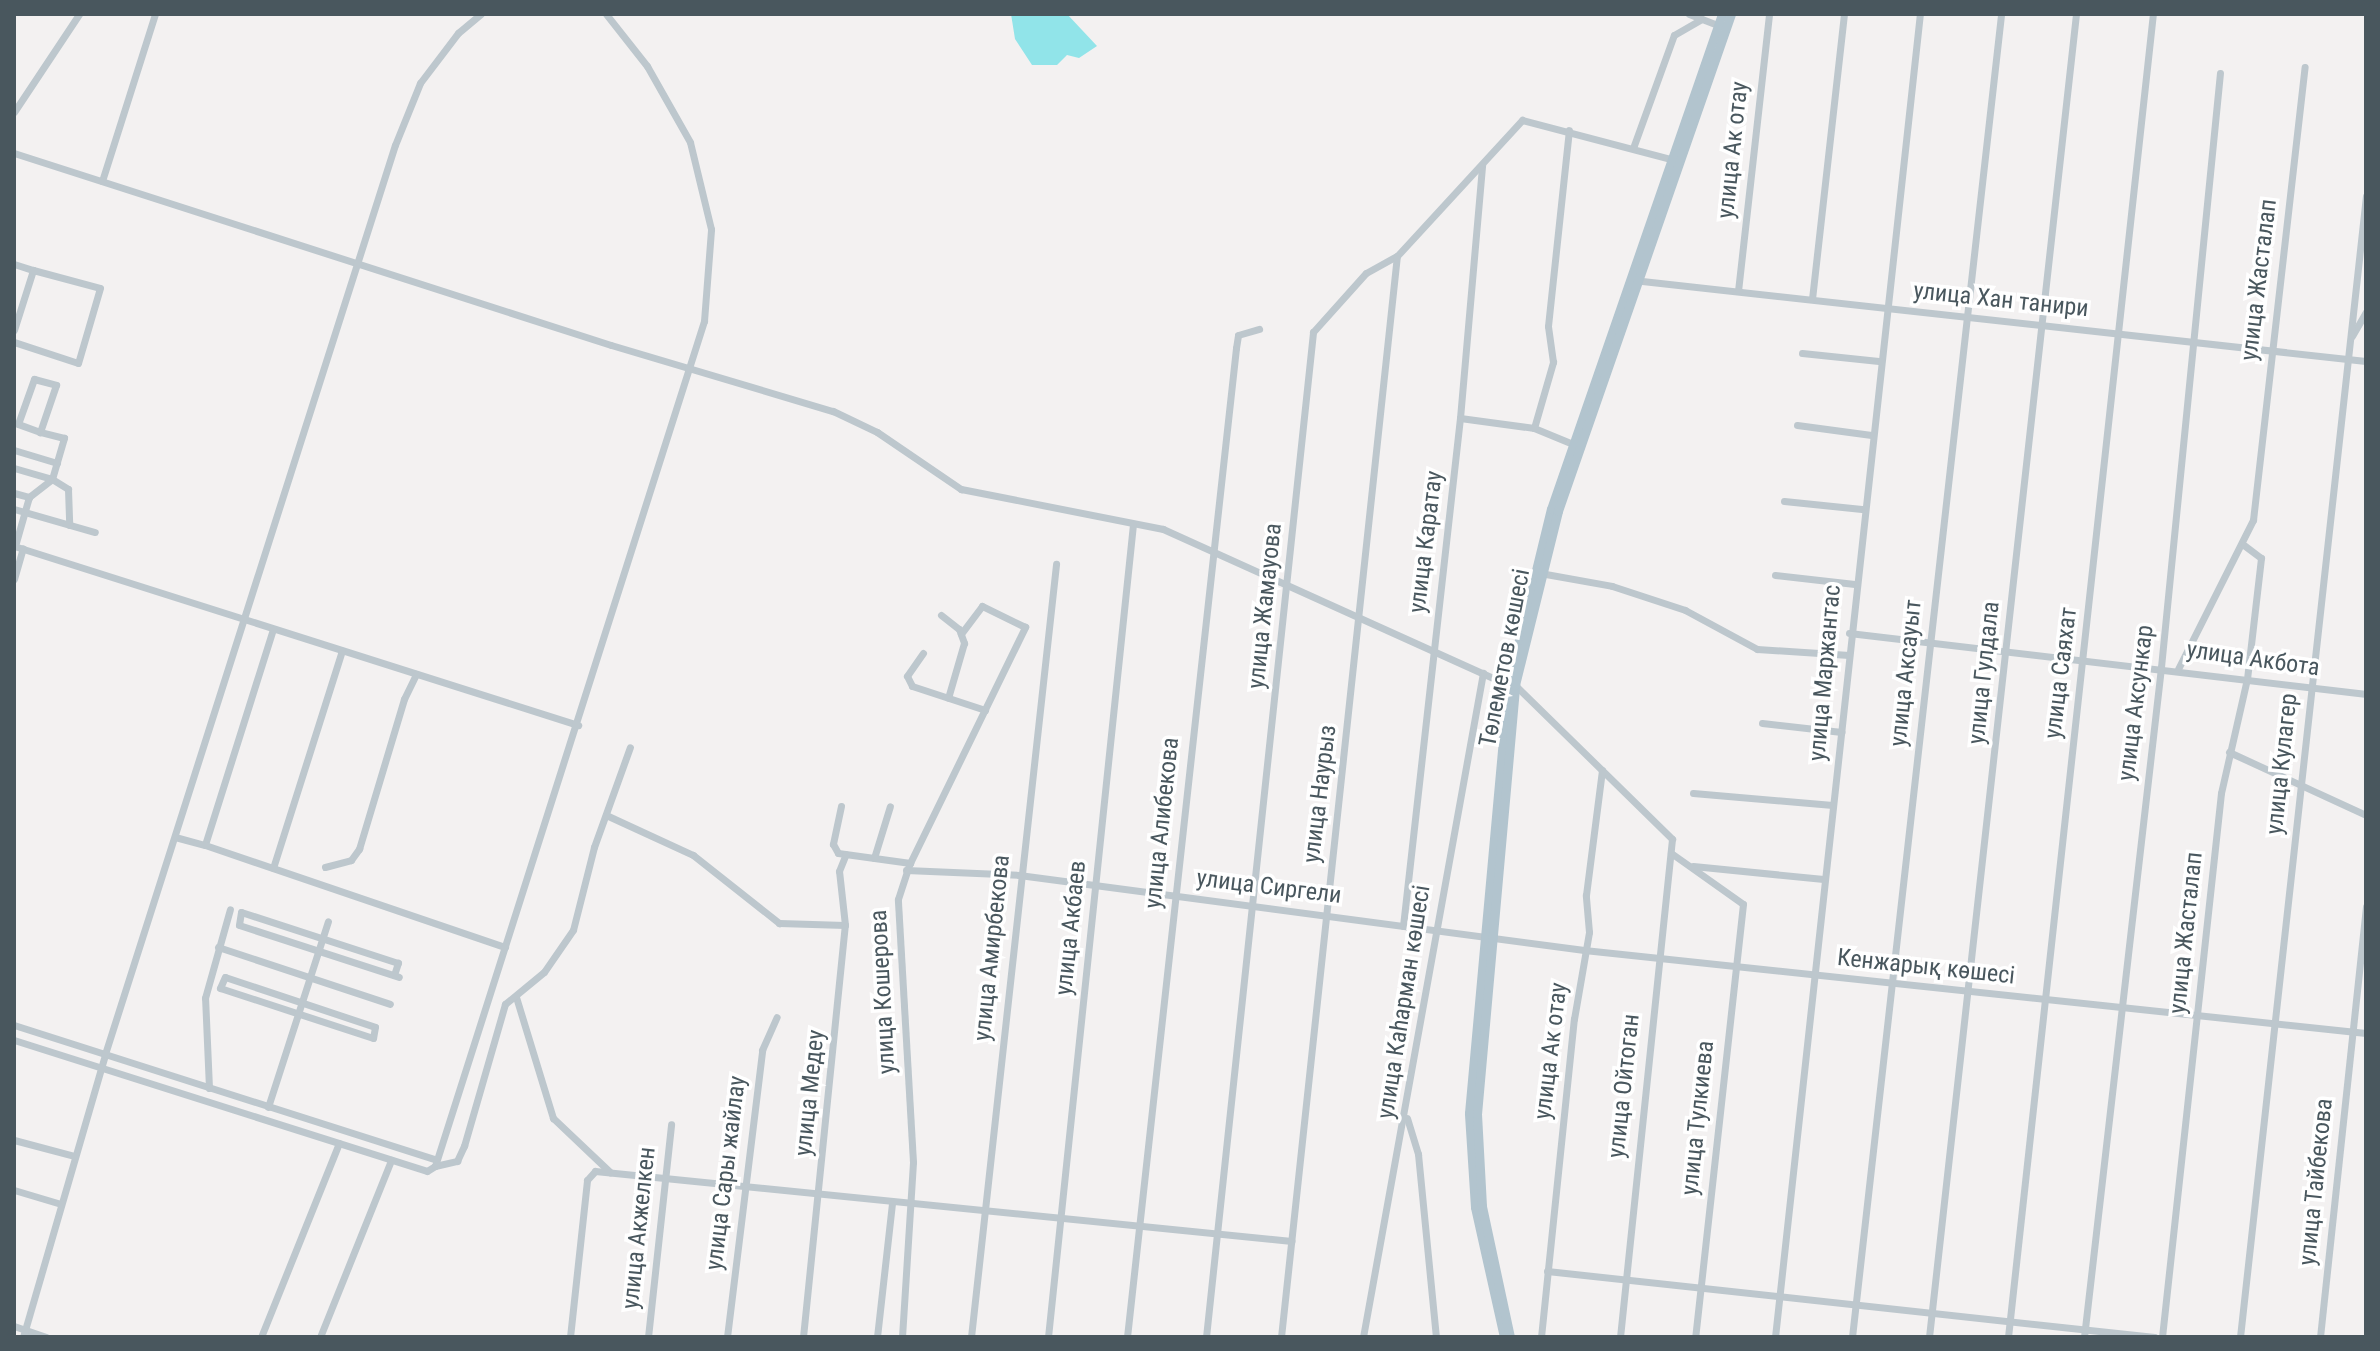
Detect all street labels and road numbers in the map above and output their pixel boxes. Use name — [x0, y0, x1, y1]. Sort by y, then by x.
street label: улица Ак отау — [1711, 80, 1755, 220]
street label: улица Жасталап — [2235, 198, 2283, 362]
street label: улица Хан танири — [1912, 276, 2090, 324]
street label: улица Каратау — [1403, 469, 1449, 615]
street label: улица Жамауова — [1242, 522, 1288, 690]
street label: Төлеметов көшесі — [1474, 567, 1536, 749]
street label: улица Маржантас — [1803, 584, 1847, 762]
street label: улица Аксауыт — [1884, 598, 1928, 748]
street label: улица Гулдала — [1962, 600, 2006, 746]
street label: улица Саяхат — [2039, 606, 2083, 740]
street label: улица Аксункар — [2112, 623, 2160, 783]
street label: улица Акбота — [2185, 635, 2321, 683]
street label: улица Кулагер — [2260, 692, 2304, 836]
street label: улица Наурыз — [1297, 723, 1343, 865]
street label: улица Алибекова — [1139, 736, 1185, 910]
street label: улица Жасталап — [2163, 851, 2209, 1015]
street label: улица Амирбекова — [968, 854, 1016, 1042]
street label: улица Акбаев — [1050, 859, 1092, 997]
street label: улица Сиргели — [1195, 864, 1343, 910]
street label: улица Каһарман көшесі — [1371, 883, 1437, 1121]
street label: улица Кошерова — [864, 909, 902, 1075]
street label: Кенжарық көшесі — [1836, 943, 2016, 991]
street label: улица Ак отау — [1528, 981, 1574, 1121]
street label: улица Ойтоган — [1602, 1013, 1646, 1159]
street label: улица Медеу — [789, 1028, 831, 1158]
street label: улица Тулкиева — [1676, 1039, 1720, 1197]
street label: улица Сары жайлау — [700, 1074, 752, 1272]
street label: улица Тайбекова — [2293, 1097, 2339, 1267]
street label: улица Акжелкен — [616, 1145, 662, 1311]

